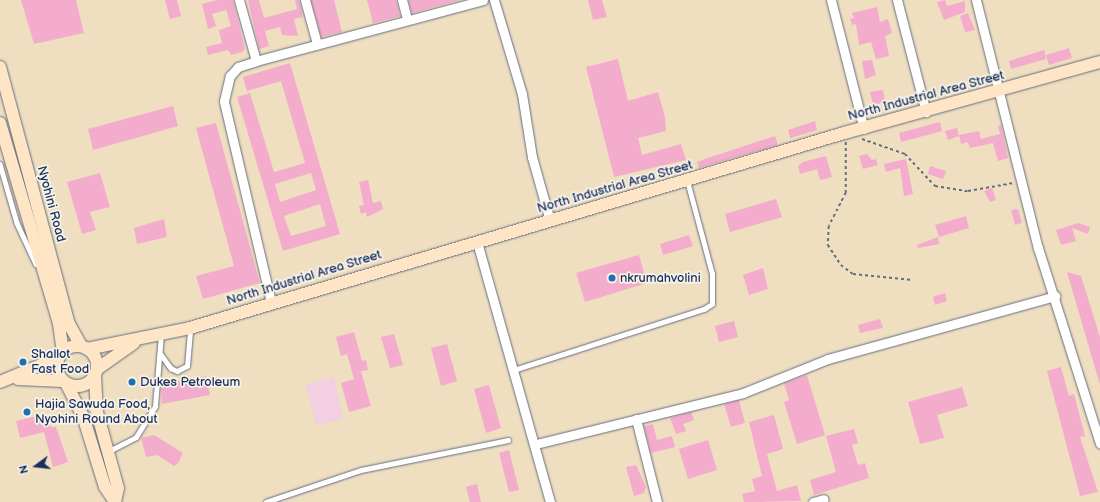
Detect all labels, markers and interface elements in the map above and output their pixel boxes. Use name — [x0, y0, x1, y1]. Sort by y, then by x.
street label: North Industrial Area Street — [846, 68, 1006, 124]
street label: North Industrial Area Street — [535, 157, 695, 217]
street label: Nyohini Road — [33, 164, 69, 244]
street label: North Industrial Area Street — [225, 247, 383, 309]
place label: nkrumahvolini — [620, 270, 701, 286]
marker: nkrumahvolini — [607, 273, 617, 283]
place label: Shallot Fast Food — [31, 347, 89, 378]
marker: Shallot Fast Food — [18, 357, 28, 367]
place label: Dukes Petroleum — [140, 374, 240, 390]
marker: Dukes Petroleum — [127, 377, 137, 387]
place label: Hajia Sawuda Food, Nyohini Round About — [35, 397, 158, 428]
marker: Hajia Sawuda Food, Nyohini Round About — [22, 407, 32, 417]
north arrow — [16, 446, 56, 486]
text: N — [17, 464, 31, 475]

